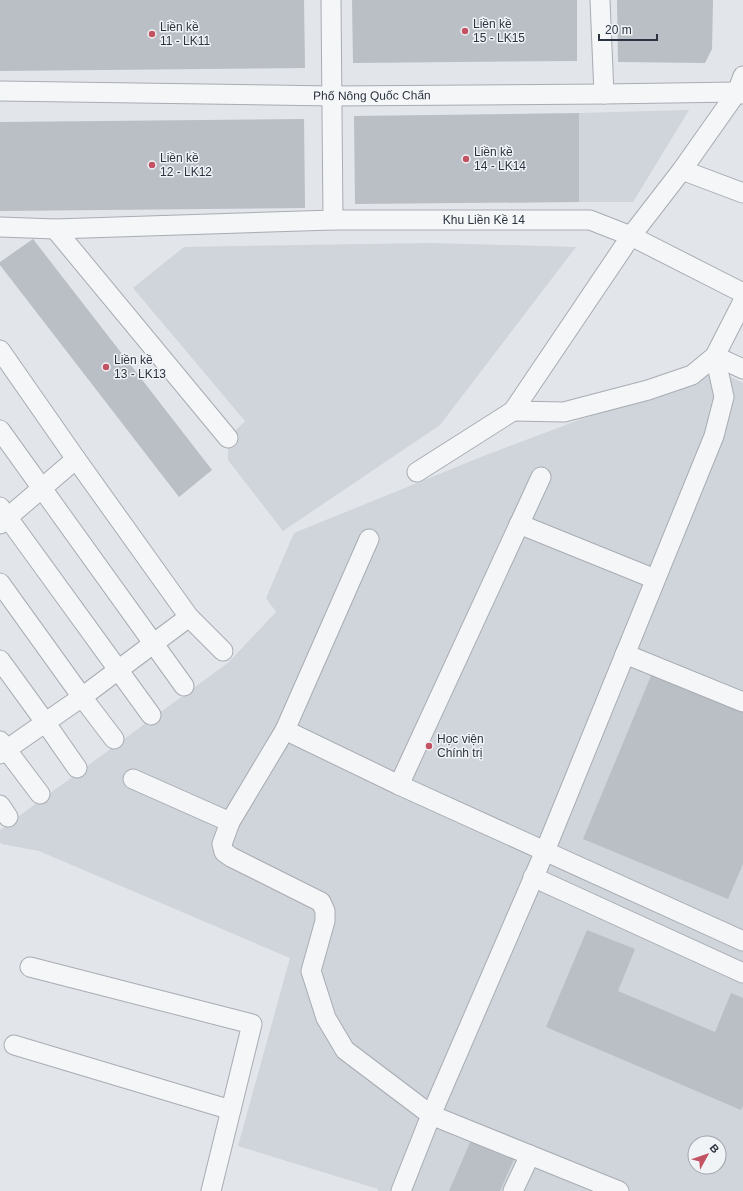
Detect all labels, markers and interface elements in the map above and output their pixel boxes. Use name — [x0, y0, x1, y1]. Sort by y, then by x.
scale bar — [599, 16, 657, 42]
place label: Liền kề 15 - LK15 — [473, 17, 525, 45]
place label: Liền kề 11 - LK11 — [160, 20, 211, 48]
text: 20 m — [605, 23, 632, 37]
marker: Liền kề 15 - LK15 — [460, 26, 470, 36]
marker: Liền kề 11 - LK11 — [147, 29, 157, 39]
street label: Phố Nông Quốc Chấn — [313, 88, 431, 103]
place label: Liền kề 14 - LK14 — [474, 145, 526, 173]
place label: Liền kề 12 - LK12 — [160, 151, 212, 179]
marker: Liền kề 14 - LK14 — [461, 154, 471, 164]
marker: Liền kề 12 - LK12 — [147, 160, 157, 170]
street label: Khu Liền Kề 14 — [443, 213, 525, 227]
place label: Liền kề 13 - LK13 — [114, 353, 166, 381]
marker: Liền kề 13 - LK13 — [101, 362, 111, 372]
place label: Học viện Chính trị — [437, 732, 484, 760]
marker: Học viện Chính trị — [424, 741, 434, 751]
north arrow — [687, 1135, 727, 1175]
text: B — [708, 1142, 722, 1156]

